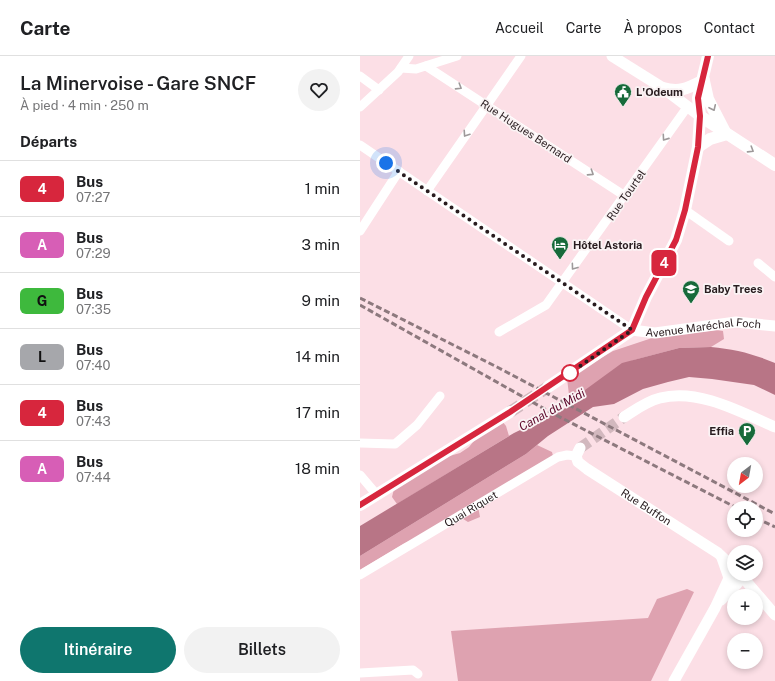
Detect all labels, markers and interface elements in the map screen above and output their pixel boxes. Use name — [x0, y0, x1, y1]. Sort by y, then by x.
text: Carte — [20, 17, 70, 39]
text: Accueil — [495, 20, 544, 36]
text: Carte — [566, 20, 602, 36]
text: À propos — [624, 20, 682, 36]
text: Contact — [704, 20, 755, 36]
button: heart — [298, 69, 340, 111]
text: La Minervoise - Gare SNCF — [20, 72, 256, 94]
one-way arrow — [454, 82, 461, 89]
public building icon: L'Odeum — [613, 82, 633, 107]
place label: L'Odeum — [636, 86, 683, 98]
street label: Rue Hugues Bernard — [478, 97, 574, 165]
text: À pied · 4 min · 250 m — [20, 98, 149, 113]
one-way arrow — [708, 104, 716, 112]
one-way arrow — [463, 130, 471, 137]
text: Départs — [20, 133, 77, 150]
one-way arrow — [662, 134, 670, 141]
one-way arrow — [747, 145, 754, 152]
your location — [376, 153, 396, 173]
street label: Rue Tourtel — [604, 167, 648, 223]
one-way arrow — [587, 169, 594, 176]
text: Bus — [76, 173, 103, 190]
text: 1 min — [305, 180, 340, 197]
text: 4 — [37, 181, 47, 197]
text: 07:27 — [76, 190, 110, 205]
text: Bus — [76, 229, 103, 246]
hotel icon: Hôtel Astoria — [550, 235, 570, 260]
text: 3 min — [301, 236, 340, 253]
text: A — [37, 237, 47, 253]
place label: Hôtel Astoria — [573, 239, 642, 251]
text: 07:29 — [76, 246, 111, 261]
line badge: 4 — [651, 250, 677, 276]
text: 4 — [659, 255, 669, 271]
one-way arrow — [571, 263, 579, 270]
school or university icon: Baby Trees — [681, 279, 701, 304]
place label: Baby Trees — [704, 283, 763, 295]
text: Bus — [76, 285, 103, 302]
text: 9 min — [302, 292, 340, 309]
text: G — [37, 293, 47, 309]
text: 07:35 — [76, 302, 111, 317]
street label: Avenue Maréchal Foch — [645, 316, 762, 339]
text: Bus — [76, 341, 103, 358]
text: 14 min — [295, 348, 340, 365]
text: L — [38, 349, 46, 365]
text: 07:40 — [76, 358, 111, 373]
unlabelled marker — [561, 364, 579, 382]
water label: Canal du Midi — [517, 386, 588, 434]
text: Bus — [76, 397, 103, 414]
text: 17 min — [296, 404, 340, 421]
text: 4 — [37, 405, 47, 421]
text: 07:43 — [76, 414, 111, 429]
parking icon: Effia — [737, 421, 757, 446]
place label: Effia — [709, 425, 734, 437]
text: Bus — [76, 453, 103, 470]
north arrow — [727, 457, 763, 493]
map controls — [727, 457, 763, 669]
text: 18 min — [295, 460, 340, 477]
text: A — [37, 461, 47, 477]
text: 07:44 — [76, 470, 111, 485]
street label: Rue Buffon — [619, 486, 674, 527]
street label: Quai Riquet — [442, 489, 499, 529]
button: locate — [727, 501, 763, 537]
button: layers — [727, 545, 763, 581]
button: + — [727, 589, 763, 625]
button: Itinéraire — [20, 627, 176, 673]
button: Billets — [184, 627, 340, 673]
button: − — [727, 633, 763, 669]

